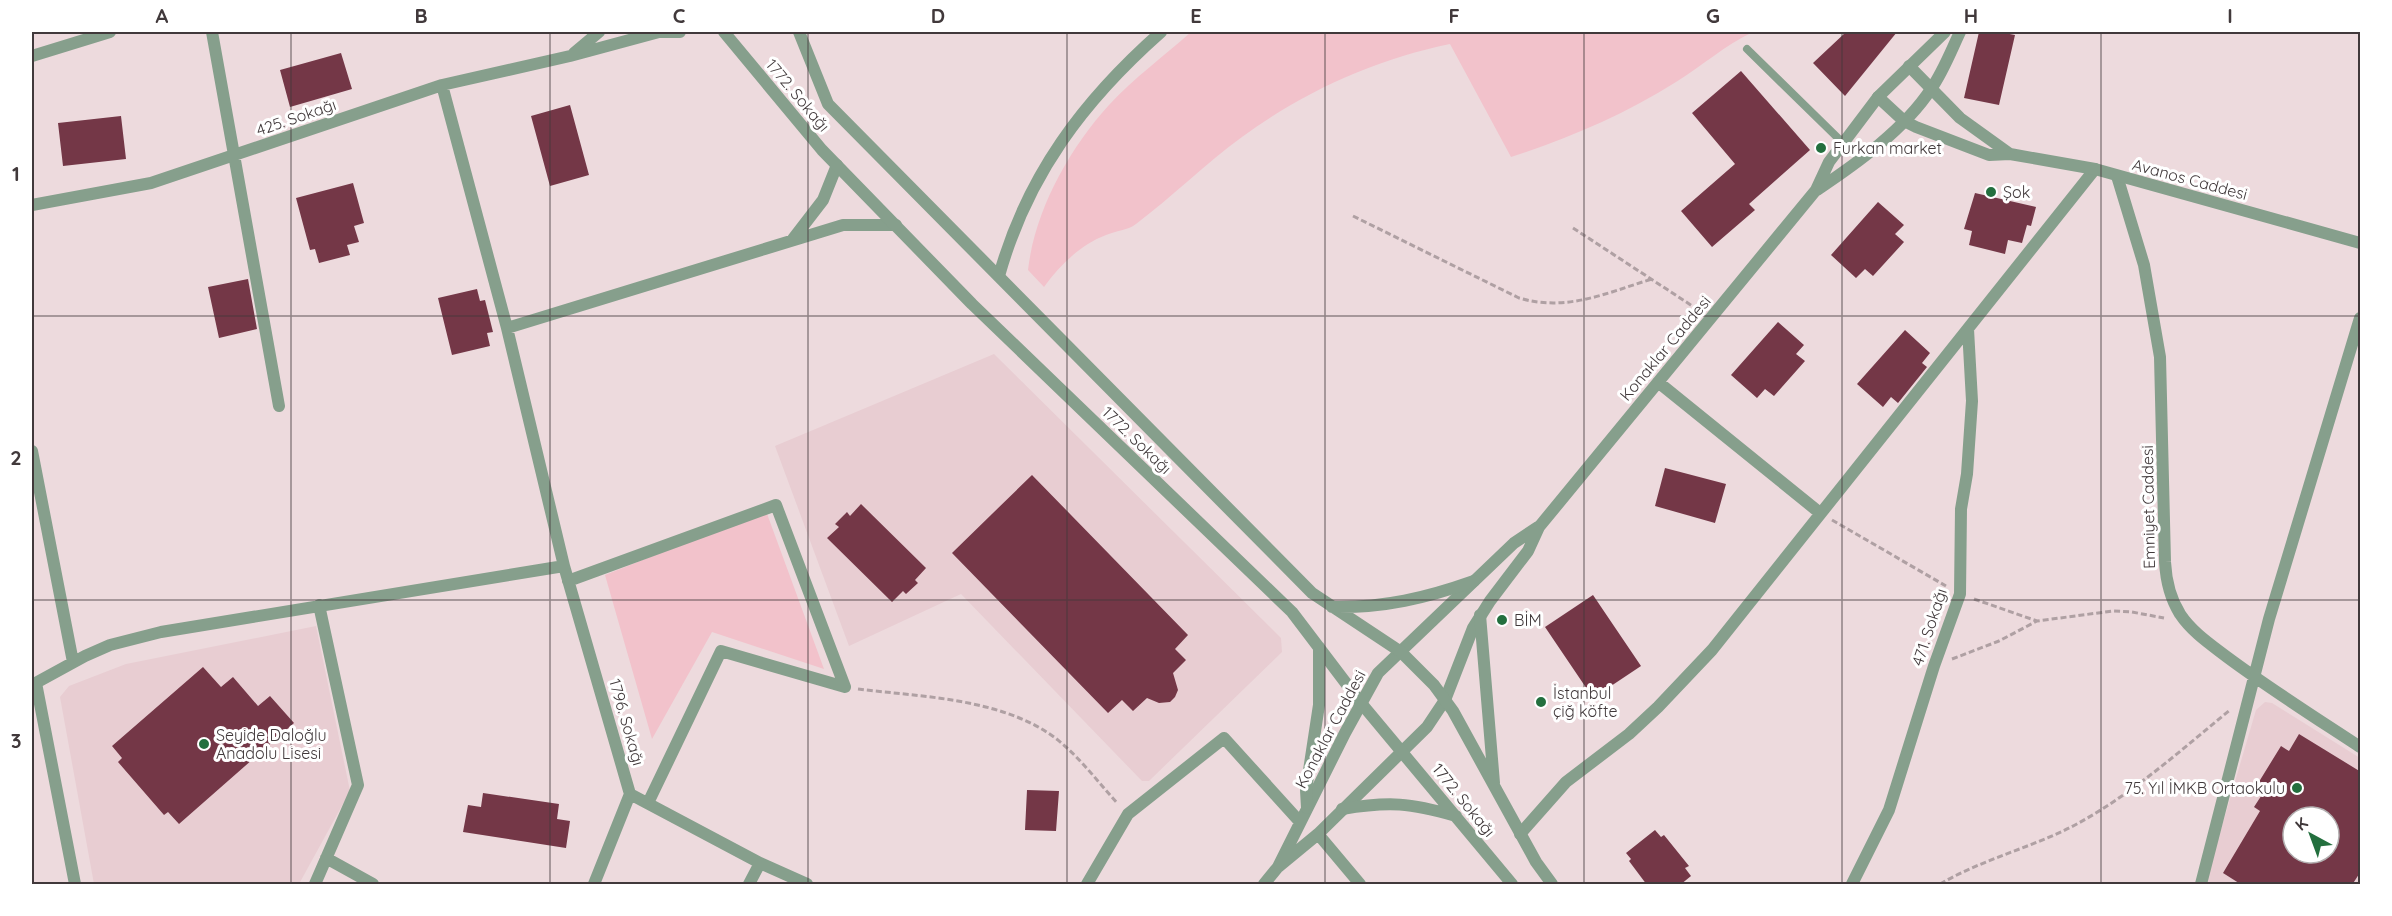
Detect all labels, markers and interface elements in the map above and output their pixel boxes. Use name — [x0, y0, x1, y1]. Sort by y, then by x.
text: A — [156, 3, 169, 28]
text: B — [414, 3, 428, 28]
text: C — [673, 3, 686, 28]
text: D — [931, 3, 945, 28]
text: E — [1190, 3, 1202, 28]
text: F — [1448, 3, 1460, 28]
text: G — [1706, 3, 1720, 28]
text: H — [1964, 3, 1978, 28]
text: I — [2227, 3, 2233, 28]
street label: 1772. Sokağı — [762, 55, 834, 135]
street label: 425. Sokağı — [253, 94, 339, 140]
place label: Furkan market — [1833, 138, 1942, 158]
marker: Furkan market — [1814, 141, 1828, 155]
street label: Avanos Caddesi — [2130, 154, 2250, 204]
text: 1 — [12, 161, 20, 186]
place label: Şok — [2003, 182, 2030, 202]
marker: Şok — [1984, 185, 1998, 199]
street label: Konaklar Caddesi — [1615, 291, 1715, 405]
street label: 1772. Sokağı — [1098, 402, 1176, 478]
text: 2 — [10, 445, 22, 470]
street label: Emniyet Caddesi — [2137, 445, 2159, 569]
street label: 471. Sokağı — [1907, 586, 1951, 668]
place label: BİM — [1514, 610, 1542, 630]
marker: BİM — [1495, 613, 1509, 627]
street label: Konaklar Caddesi — [1290, 666, 1370, 792]
street label: 1796. Sokağı — [605, 676, 649, 768]
place label: İstanbul çiğ köfte — [1553, 683, 1617, 721]
marker: İstanbul çiğ köfte — [1534, 695, 1548, 709]
place label: Seyide Daloğlu Anadolu Lisesi — [216, 725, 327, 763]
text: 3 — [11, 728, 21, 753]
marker: Seyide Daloğlu Anadolu Lisesi — [197, 737, 211, 751]
street label: 1772. Sokağı — [1428, 759, 1500, 841]
place label: 75. Yıl İMKB Ortaokulu — [2124, 778, 2285, 798]
marker: 75. Yıl İMKB Ortaokulu — [2290, 781, 2304, 795]
north arrow — [2281, 805, 2341, 865]
text: K — [2291, 813, 2312, 835]

